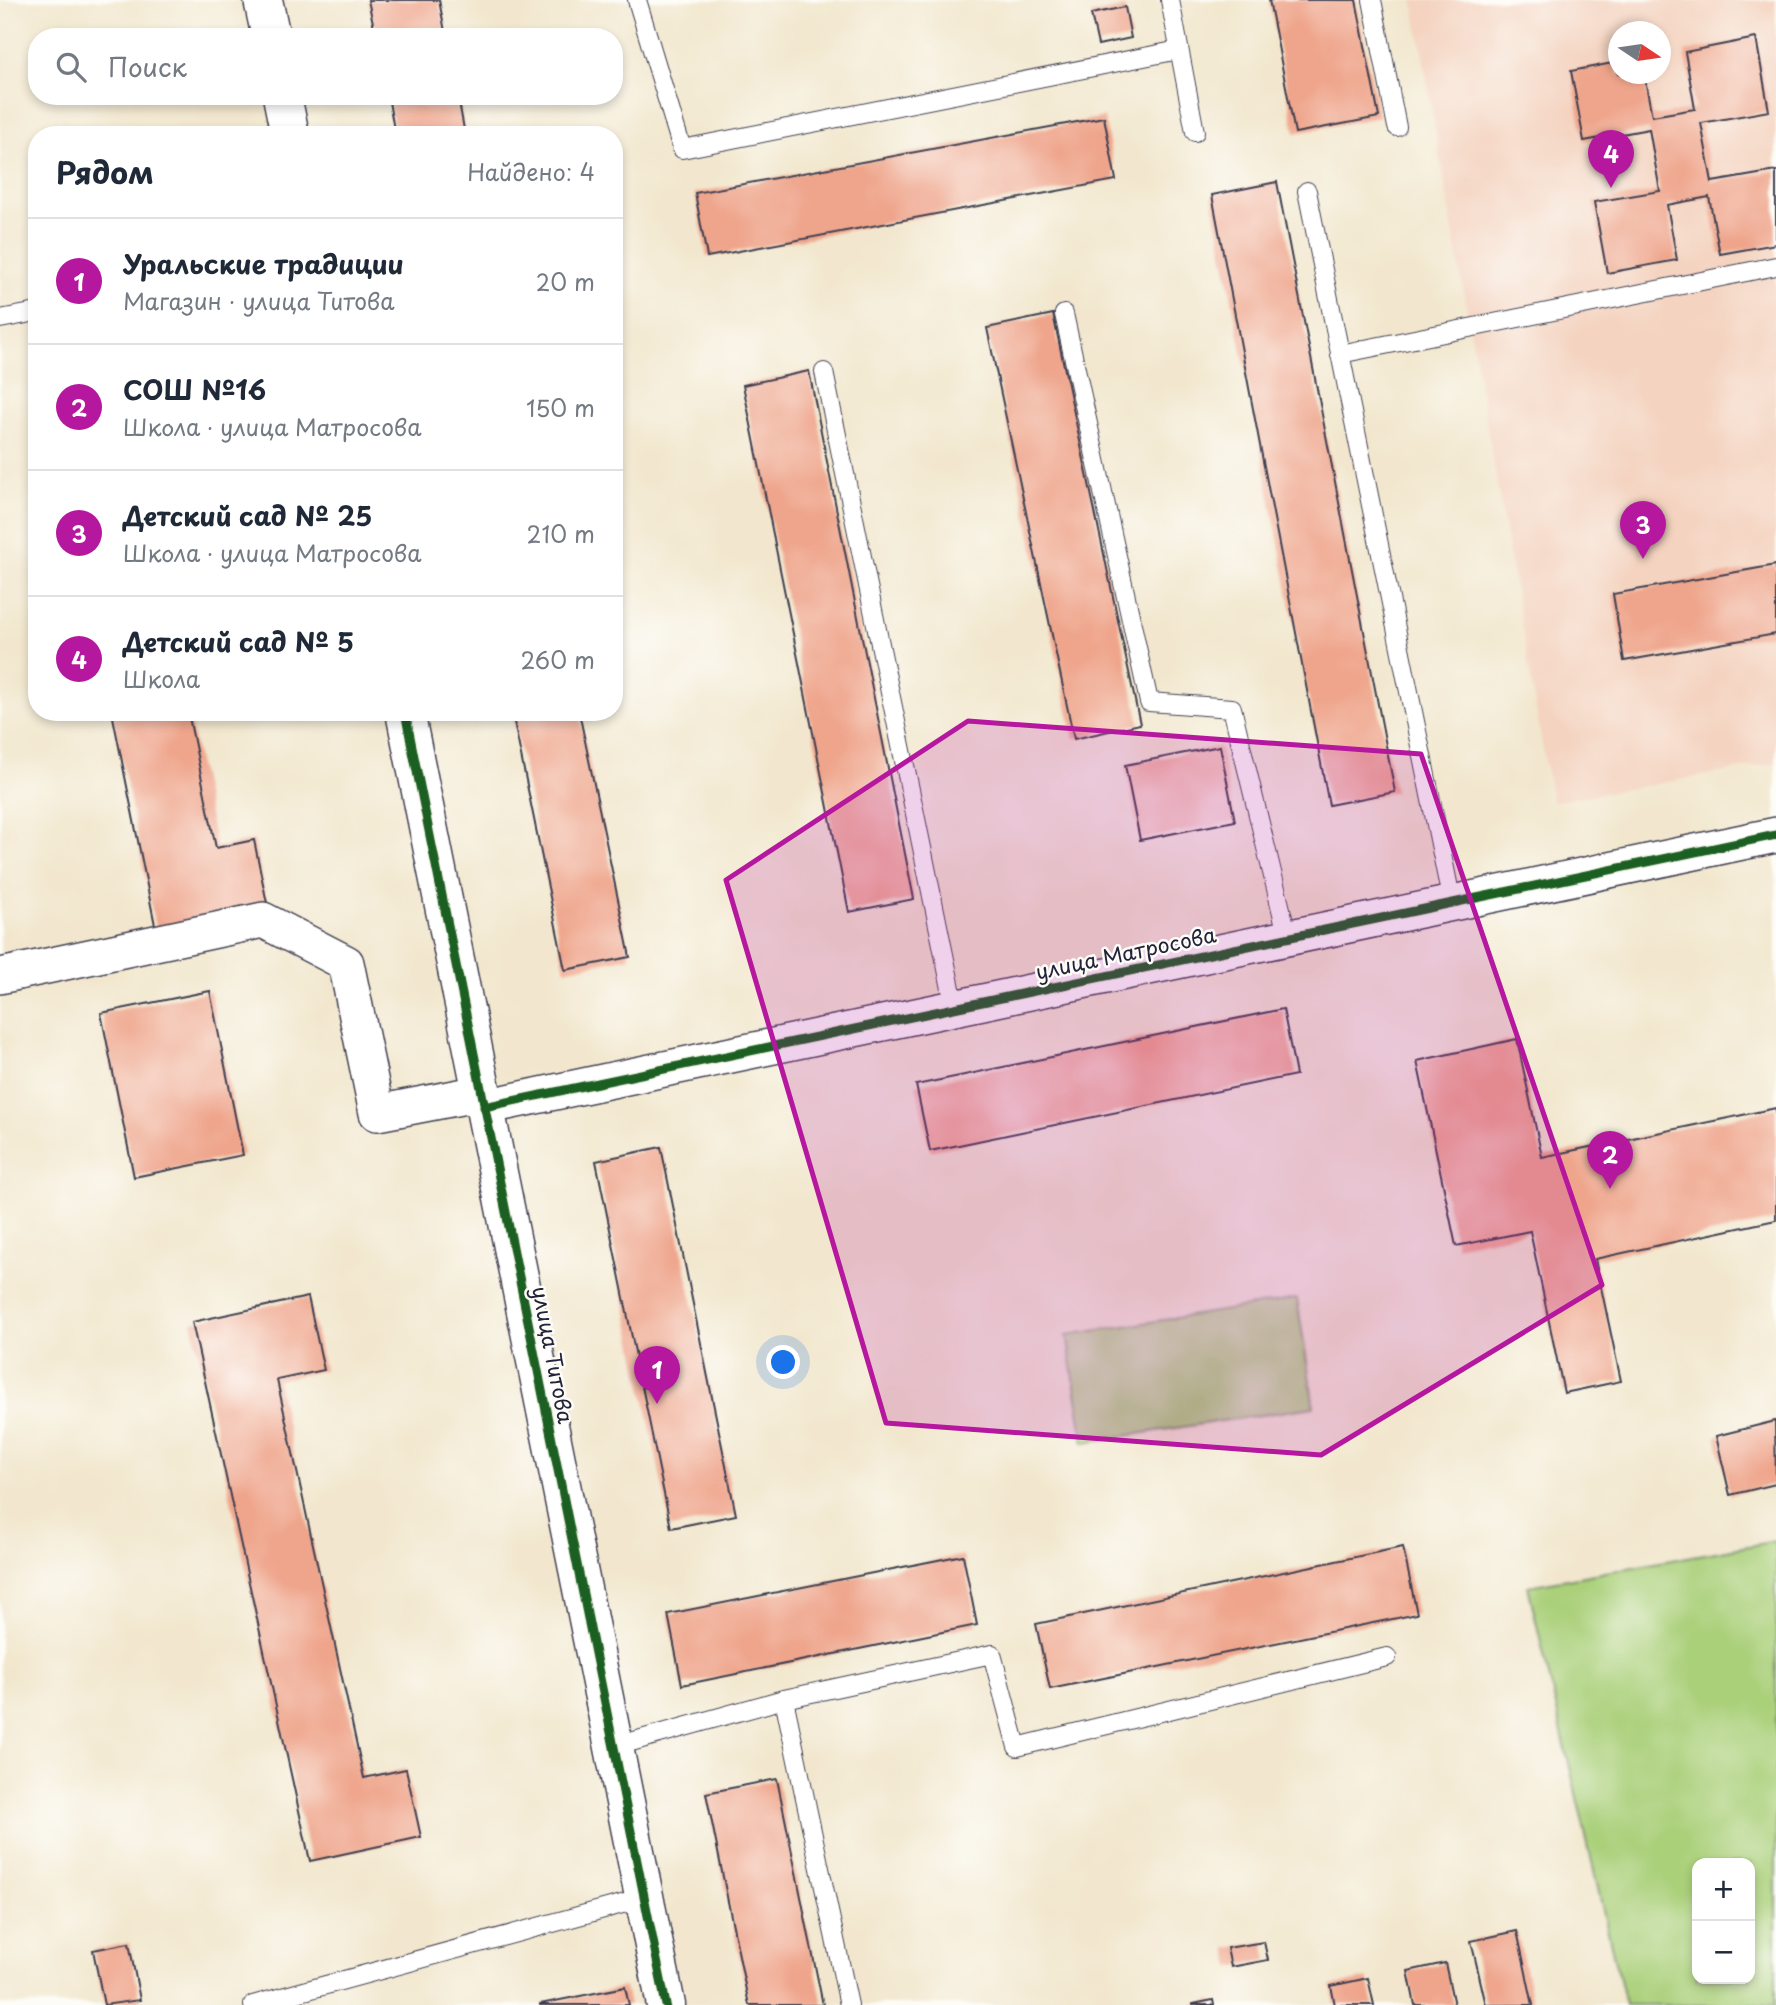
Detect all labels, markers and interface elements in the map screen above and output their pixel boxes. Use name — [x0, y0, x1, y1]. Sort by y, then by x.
north arrow — [1608, 21, 1671, 84]
search box — [28, 28, 623, 105]
text: Поиск — [108, 47, 187, 86]
icon: search — [52, 48, 90, 86]
pin: 4 — [1588, 130, 1634, 188]
text: Рядом — [56, 149, 154, 194]
text: Найдено: 4 — [467, 154, 595, 189]
text: Уральские традиции — [123, 244, 404, 283]
text: 1 — [74, 264, 85, 299]
text: 20 m — [536, 264, 595, 299]
text: Магазин · улица Титова — [123, 283, 395, 318]
text: СОШ №16 — [123, 370, 266, 409]
text: 2 — [71, 390, 87, 425]
text: 150 m — [526, 390, 595, 425]
text: Школа · улица Матросова — [123, 409, 421, 444]
text: Детский сад № 25 — [123, 496, 372, 535]
pin: 3 — [1620, 501, 1666, 559]
text: 3 — [71, 516, 87, 551]
text: 210 m — [527, 516, 595, 551]
text: Школа · улица Матросова — [123, 535, 421, 570]
text: Детский сад № 5 — [123, 622, 354, 661]
text: 4 — [71, 642, 87, 677]
text: 260 m — [520, 642, 595, 677]
text: Школа — [123, 661, 200, 696]
street label: улица Матросова — [1032, 917, 1219, 987]
pin: 2 — [1587, 1131, 1633, 1189]
street label: улица Титова — [525, 1283, 583, 1426]
your location — [766, 1345, 800, 1379]
pin: 1 — [634, 1346, 680, 1404]
map controls — [1692, 1858, 1755, 1984]
button: + — [1692, 1858, 1755, 1921]
button: − — [1692, 1921, 1755, 1984]

